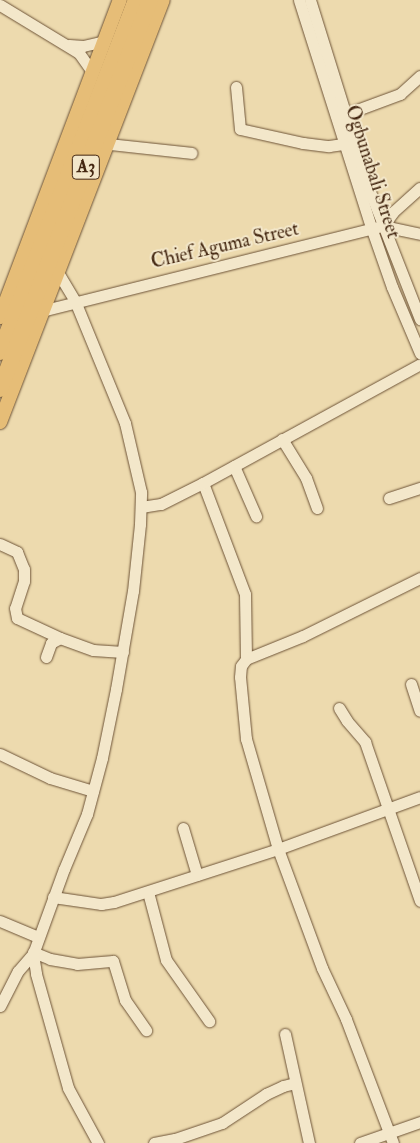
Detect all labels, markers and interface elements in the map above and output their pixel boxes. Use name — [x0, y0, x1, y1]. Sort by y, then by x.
street label: Ogbunabali Street — [340, 103, 404, 241]
road number: A3 — [71, 152, 101, 182]
street label: Chief Aguma Street — [149, 218, 301, 274]

